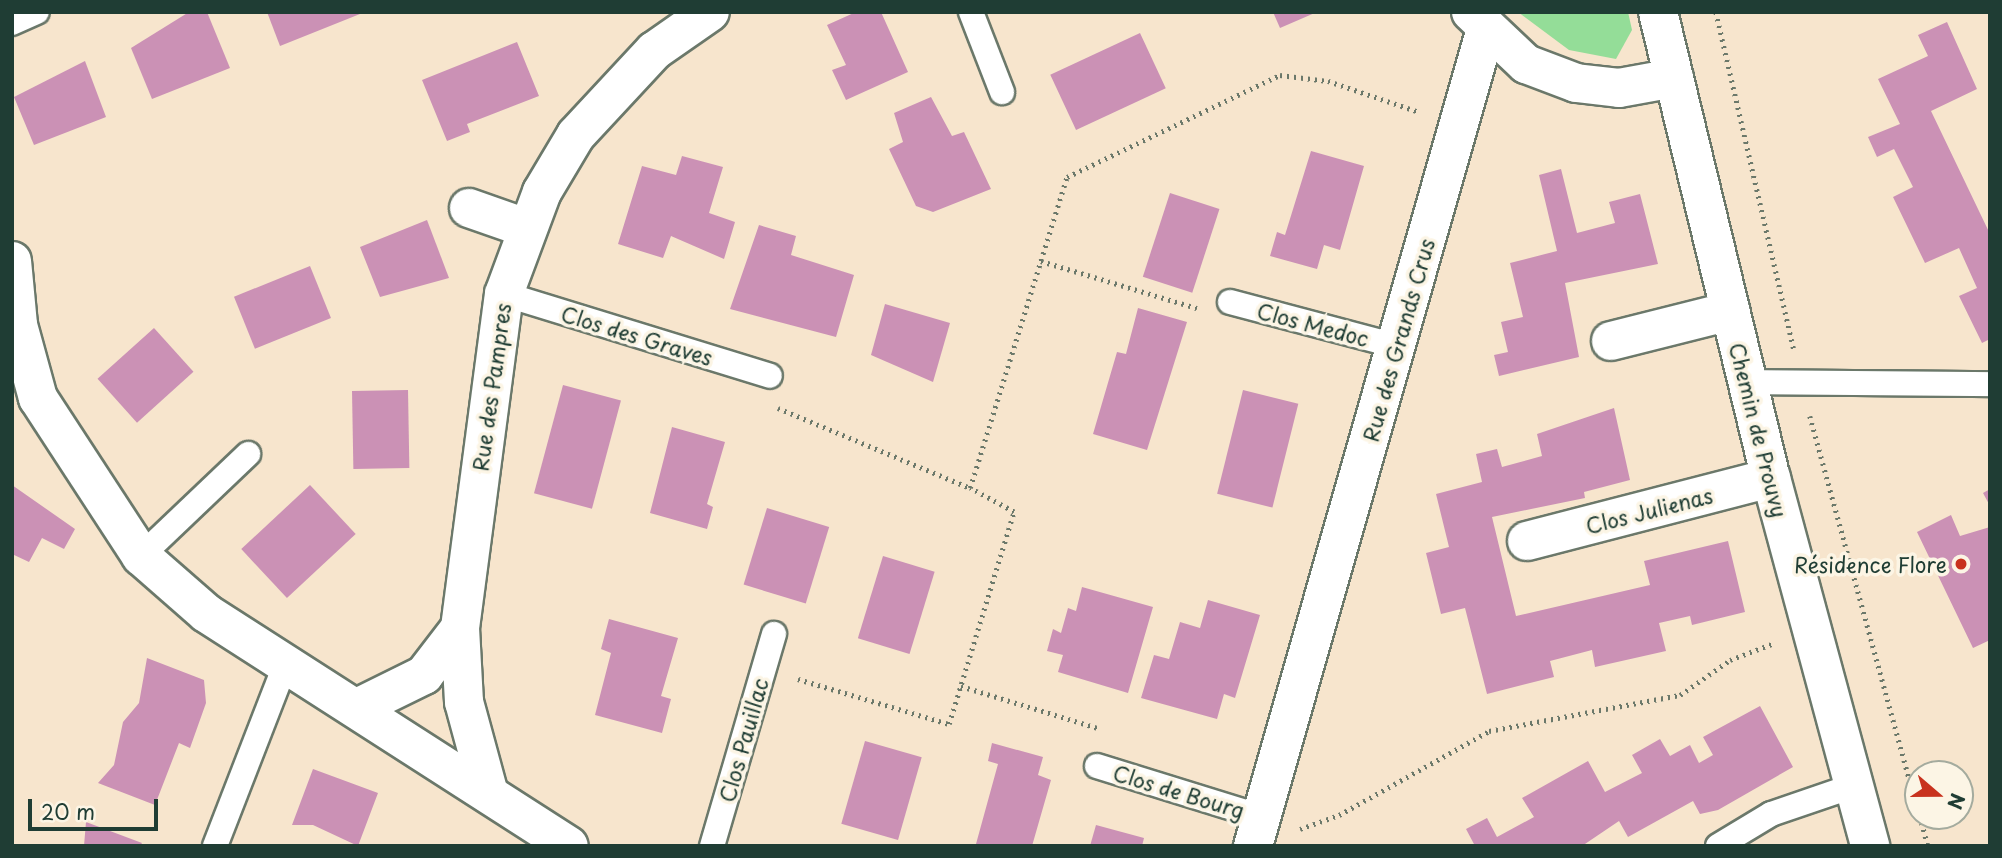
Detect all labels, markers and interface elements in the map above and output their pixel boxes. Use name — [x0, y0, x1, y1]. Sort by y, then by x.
street label: Rue des Grands Crus — [1357, 234, 1439, 446]
street label: Clos Medoc — [1254, 297, 1372, 351]
street label: Rue des Pampres — [467, 300, 515, 474]
street label: Clos des Graves — [557, 300, 717, 370]
street label: Chemin de Prouvy — [1725, 339, 1793, 521]
street label: Clos Julienas — [1582, 482, 1716, 538]
place label: Résidence Flore — [1794, 551, 1947, 577]
marker: Résidence Flore — [1953, 556, 1969, 572]
street label: Clos Pauillac — [713, 675, 773, 805]
street label: Clos de Bourg — [1109, 759, 1249, 823]
north arrow — [1904, 760, 1974, 830]
scale bar — [32, 784, 161, 828]
text: N — [1941, 790, 1973, 813]
text: 20 m — [41, 795, 95, 827]

